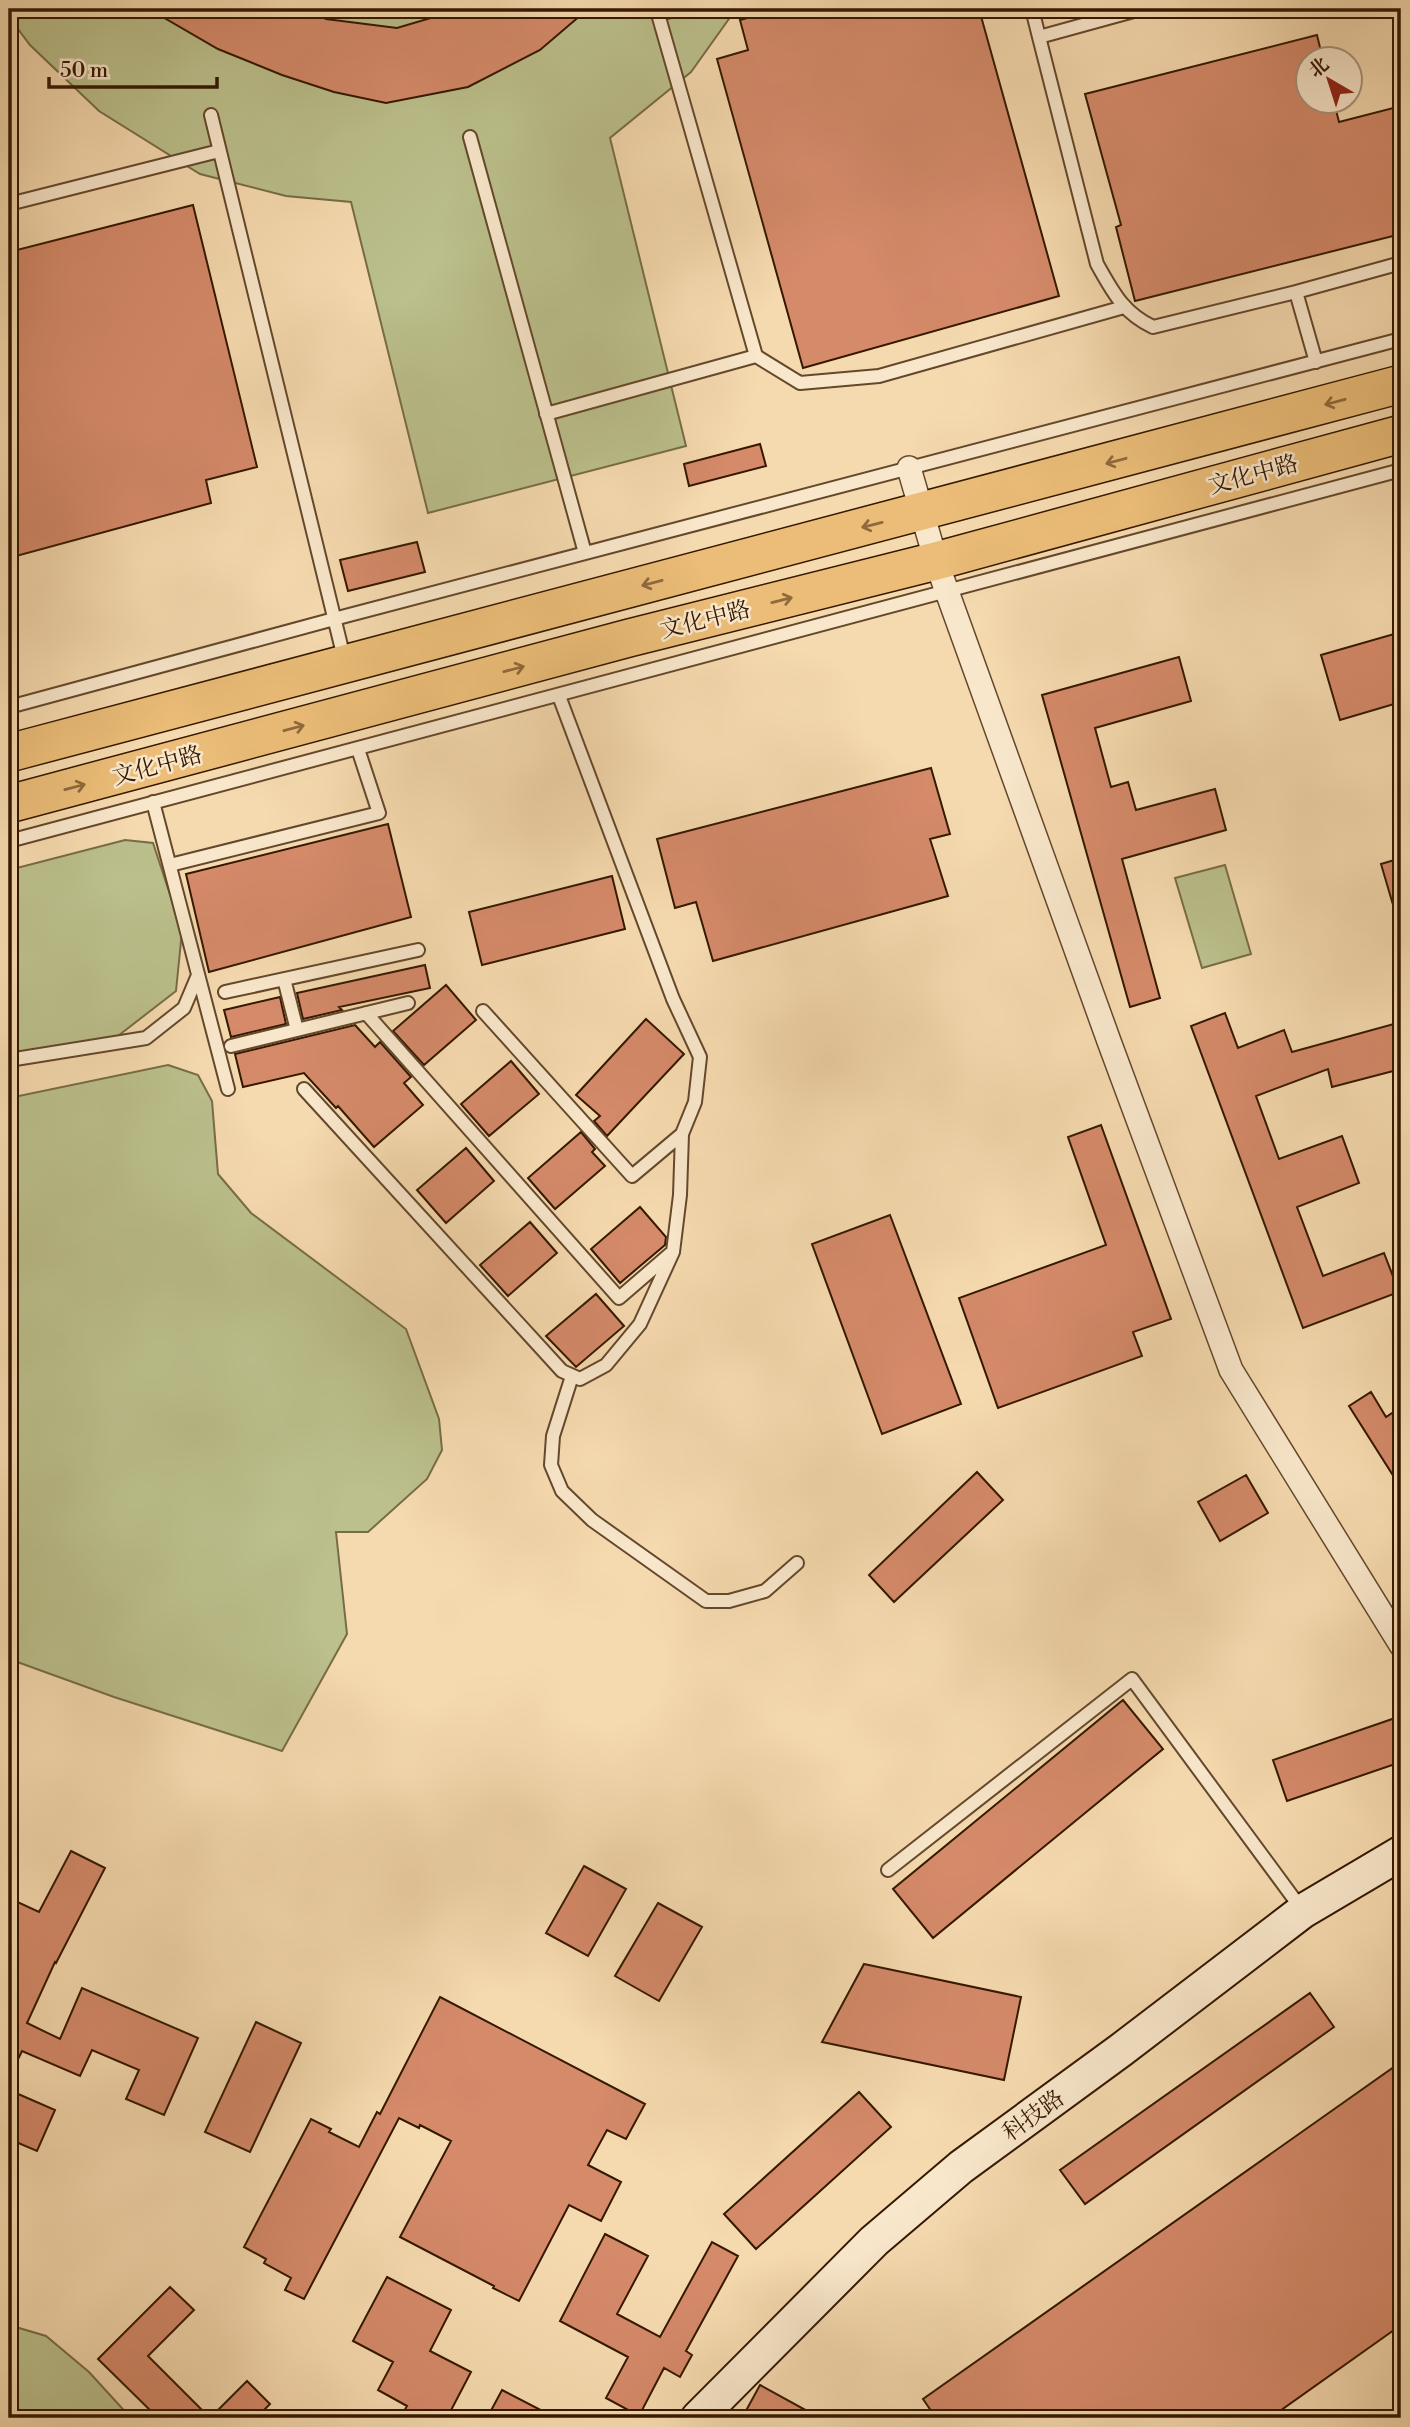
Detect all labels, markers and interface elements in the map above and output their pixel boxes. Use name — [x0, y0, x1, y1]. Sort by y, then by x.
scale bar — [49, 46, 217, 90]
north arrow — [1294, 46, 1364, 116]
text: 北 — [1304, 52, 1334, 83]
text: 50 m — [60, 58, 108, 84]
one-way arrow — [1324, 396, 1347, 409]
street label: 文化中路 — [1205, 450, 1301, 500]
one-way arrow — [1105, 455, 1127, 468]
one-way arrow — [861, 519, 884, 532]
one-way arrow — [641, 577, 664, 590]
one-way arrow — [770, 593, 793, 606]
street label: 文化中路 — [657, 595, 753, 645]
one-way arrow — [503, 661, 525, 674]
one-way arrow — [283, 720, 305, 733]
street label: 文化中路 — [109, 741, 205, 791]
one-way arrow — [63, 779, 85, 792]
street label: 科技路 — [997, 2084, 1070, 2147]

